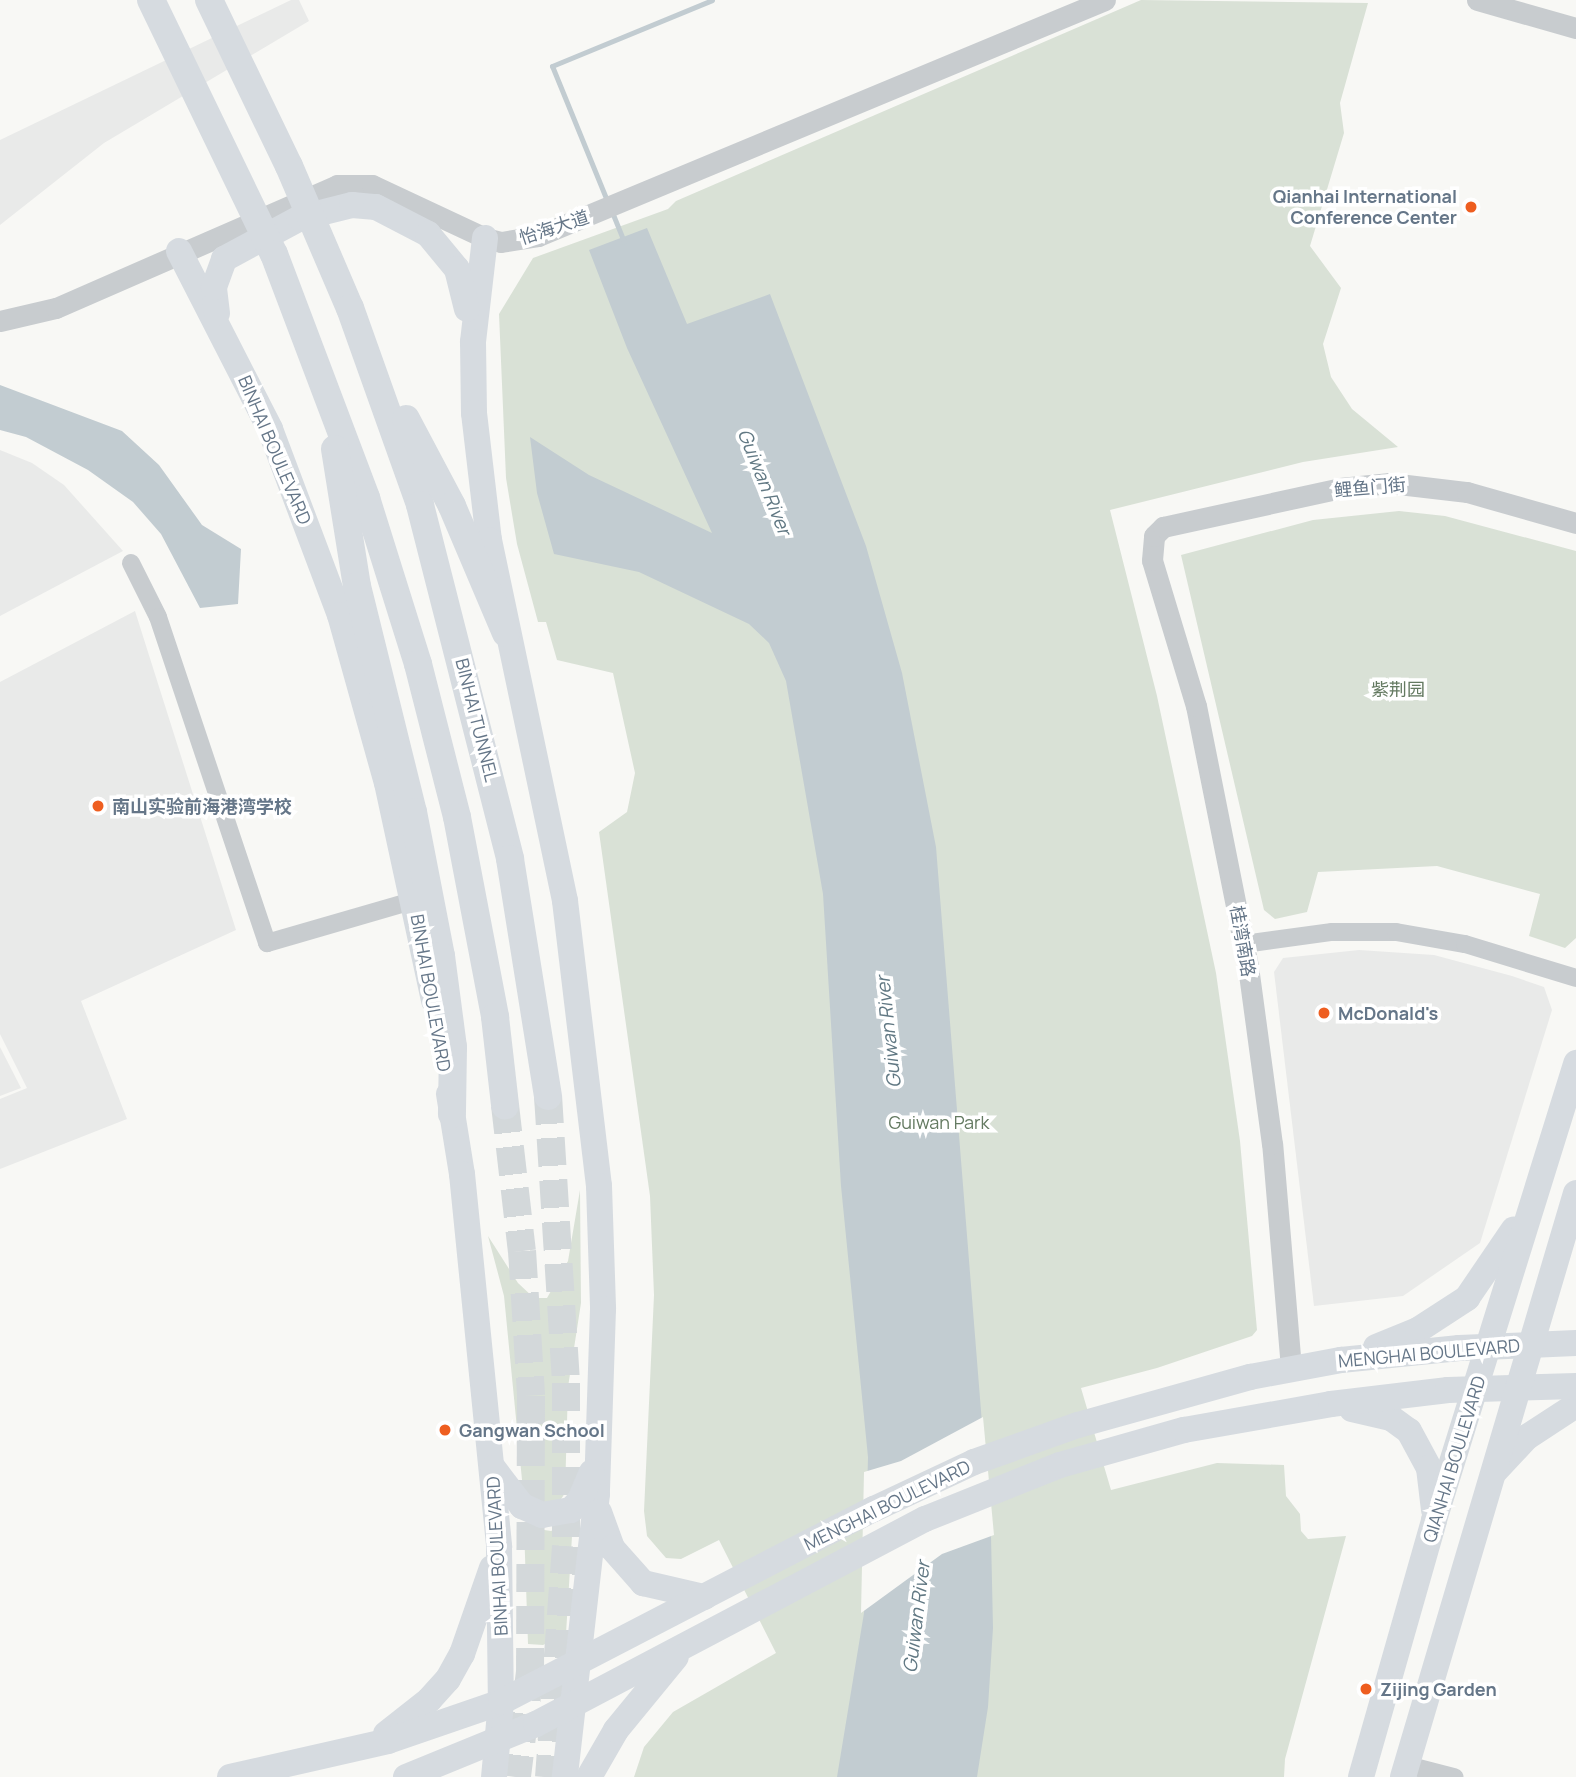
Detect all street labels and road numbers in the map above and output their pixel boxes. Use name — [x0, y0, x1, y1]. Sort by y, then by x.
street label: 怡海大道 — [516, 206, 592, 248]
street label: BINHAI BOULEVARD — [234, 372, 316, 528]
street label: 鲤鱼门街 — [1333, 473, 1407, 501]
street label: BINHAI TUNNEL — [451, 656, 503, 784]
street label: 桂湾南路 — [1226, 904, 1260, 978]
street label: BINHAI BOULEVARD — [407, 913, 455, 1073]
street label: MENGHAI BOULEVARD — [1337, 1334, 1521, 1372]
street label: QIANHAI BOULEVARD — [1418, 1373, 1490, 1545]
street label: MENGHAI BOULEVARD — [800, 1455, 974, 1555]
street label: BINHAI BOULEVARD — [482, 1476, 512, 1636]

